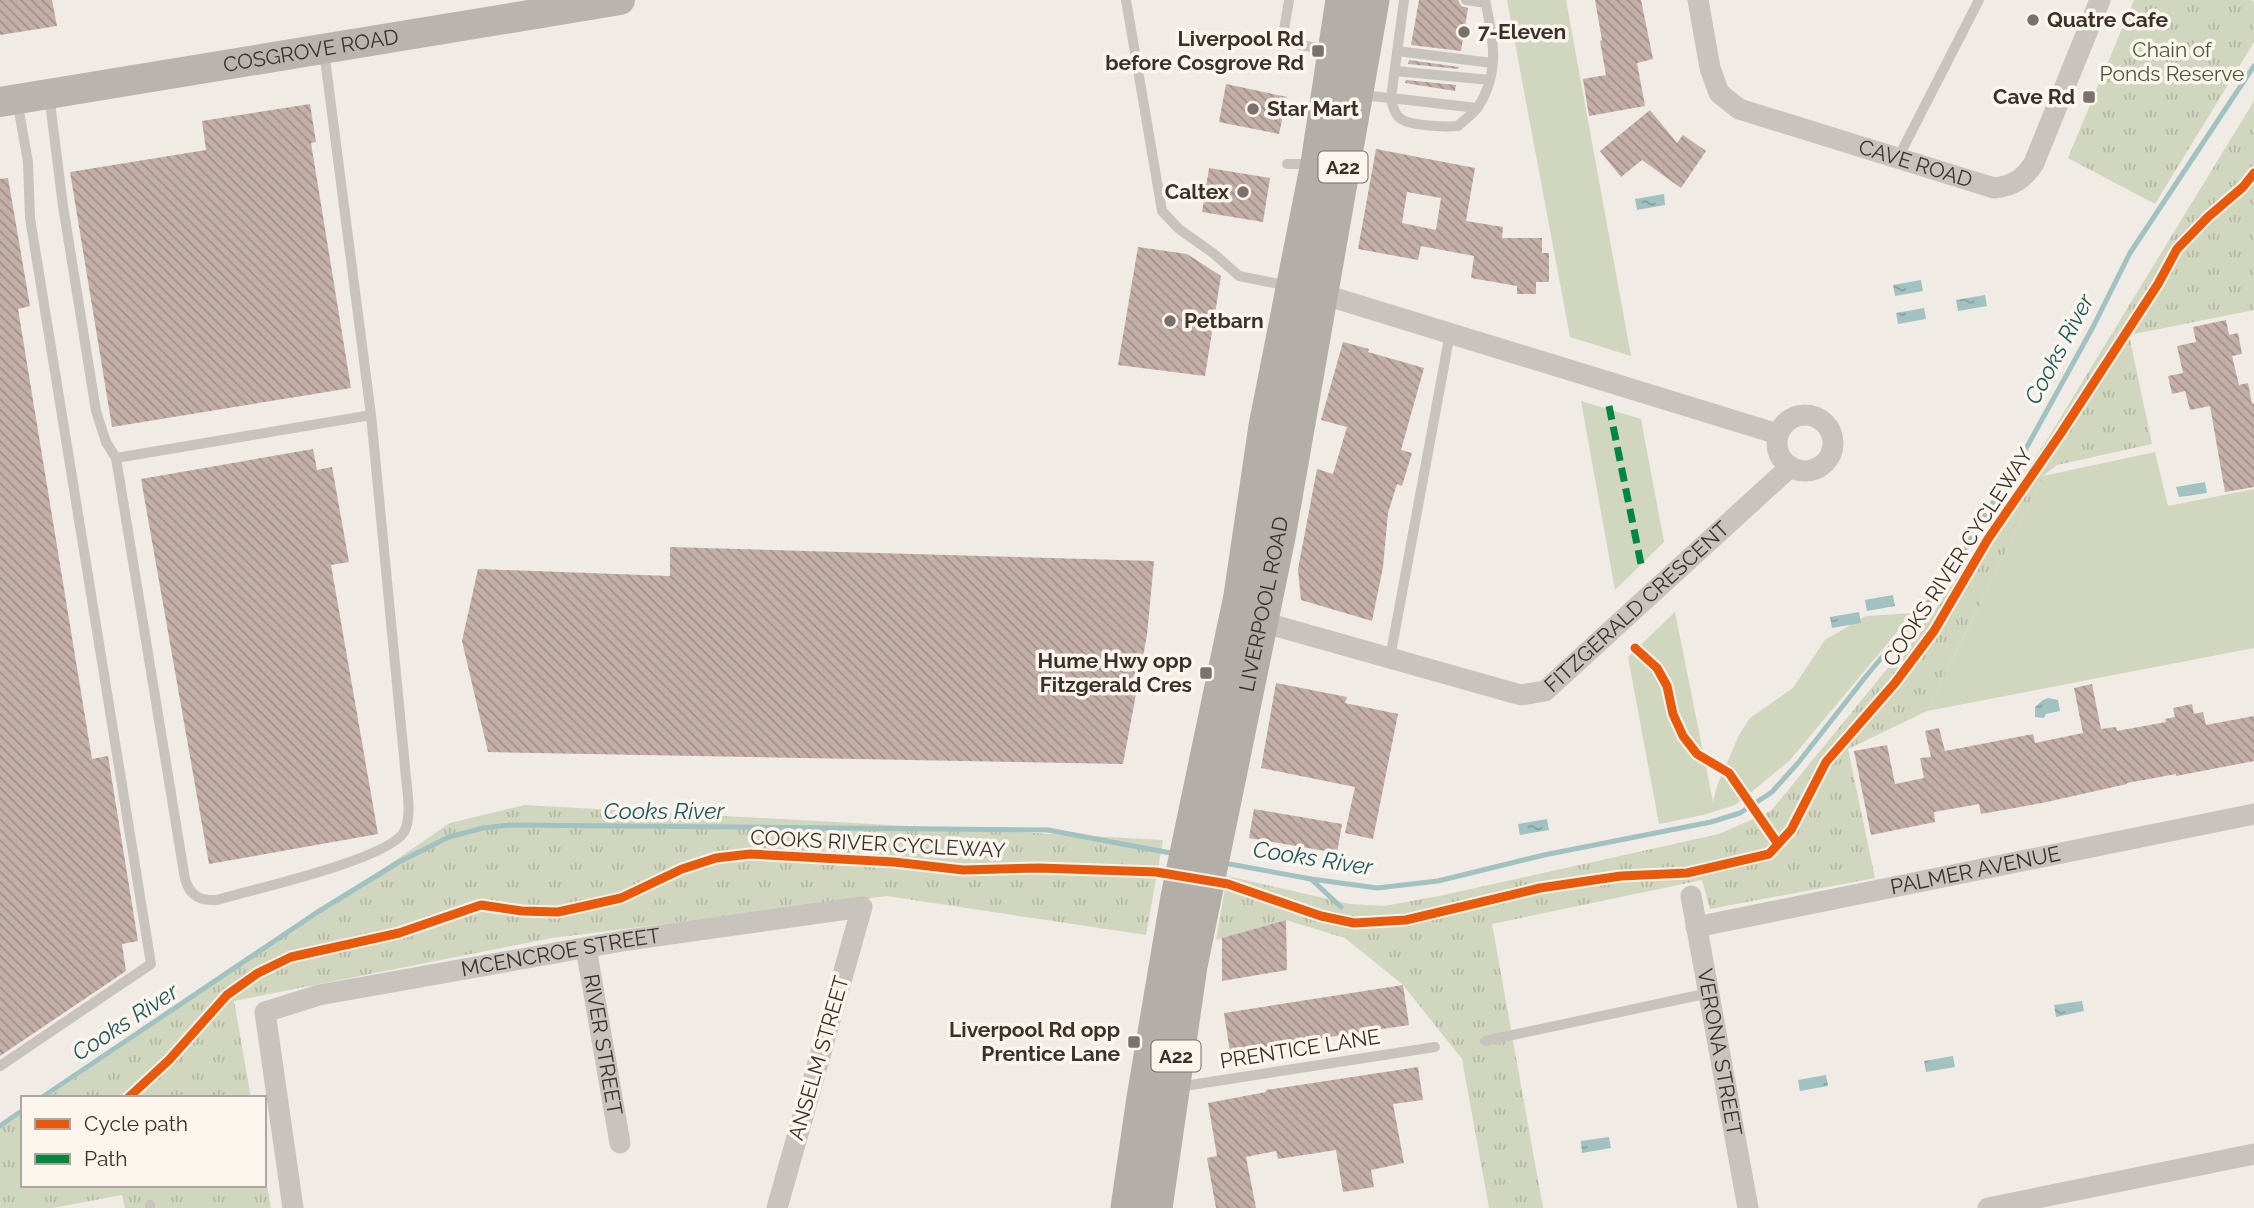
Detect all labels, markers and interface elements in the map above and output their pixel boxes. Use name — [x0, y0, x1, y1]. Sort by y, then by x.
place label: Quatre Cafe — [2047, 7, 2169, 32]
marker: Quatre Cafe — [2025, 12, 2041, 28]
place label: 7-Eleven — [1478, 19, 1566, 44]
street label: COSGROVE ROAD — [221, 24, 400, 77]
marker: 7-Eleven — [1456, 24, 1472, 40]
place label: Liverpool Rd before Cosgrove Rd — [1105, 26, 1304, 75]
park label: Chain of Ponds Reserve — [2100, 37, 2244, 86]
marker: Liverpool Rd before Cosgrove Rd — [1310, 43, 1326, 59]
place label: Cave Rd — [1993, 84, 2075, 109]
marker: Cave Rd — [2081, 89, 2097, 105]
place label: Star Mart — [1267, 96, 1359, 121]
marker: Star Mart — [1245, 101, 1261, 117]
street label: CAVE ROAD — [1856, 134, 1976, 193]
road number: A22 — [1318, 152, 1368, 182]
place label: Caltex — [1165, 179, 1230, 204]
marker: Caltex — [1235, 184, 1251, 200]
water label: Cooks River — [2018, 288, 2099, 408]
place label: Petbarn — [1184, 308, 1264, 333]
marker: Petbarn — [1162, 313, 1178, 329]
street label: COOKS RIVER CYCLEWAY — [1878, 443, 2038, 671]
street label: LIVERPOOL ROAD — [1234, 514, 1293, 694]
street label: FITZGERALD CRESCENT — [1539, 516, 1734, 697]
place label: Hume Hwy opp Fitzgerald Cres — [1038, 648, 1192, 697]
marker: Hume Hwy opp Fitzgerald Cres — [1198, 665, 1214, 681]
water label: Cooks River — [604, 797, 725, 824]
street label: COOKS RIVER CYCLEWAY — [750, 824, 1007, 863]
water label: Cooks River — [1251, 835, 1376, 880]
street label: PALMER AVENUE — [1888, 841, 2063, 899]
street label: MCENCROE STREET — [459, 923, 662, 981]
street label: VERONA STREET — [1693, 967, 1748, 1138]
street label: RIVER STREET — [579, 972, 628, 1117]
street label: ANSELM STREET — [783, 973, 854, 1143]
water label: Cooks River — [67, 977, 184, 1066]
place label: Liverpool Rd opp Prentice Lane — [949, 1017, 1120, 1066]
street label: PRENTICE LANE — [1218, 1024, 1382, 1074]
marker: Liverpool Rd opp Prentice Lane — [1126, 1034, 1142, 1050]
road number: A22 — [1152, 1040, 1200, 1072]
legend — [21, 1096, 266, 1187]
text: Cycle path — [84, 1111, 188, 1136]
text: Path — [84, 1146, 128, 1171]

